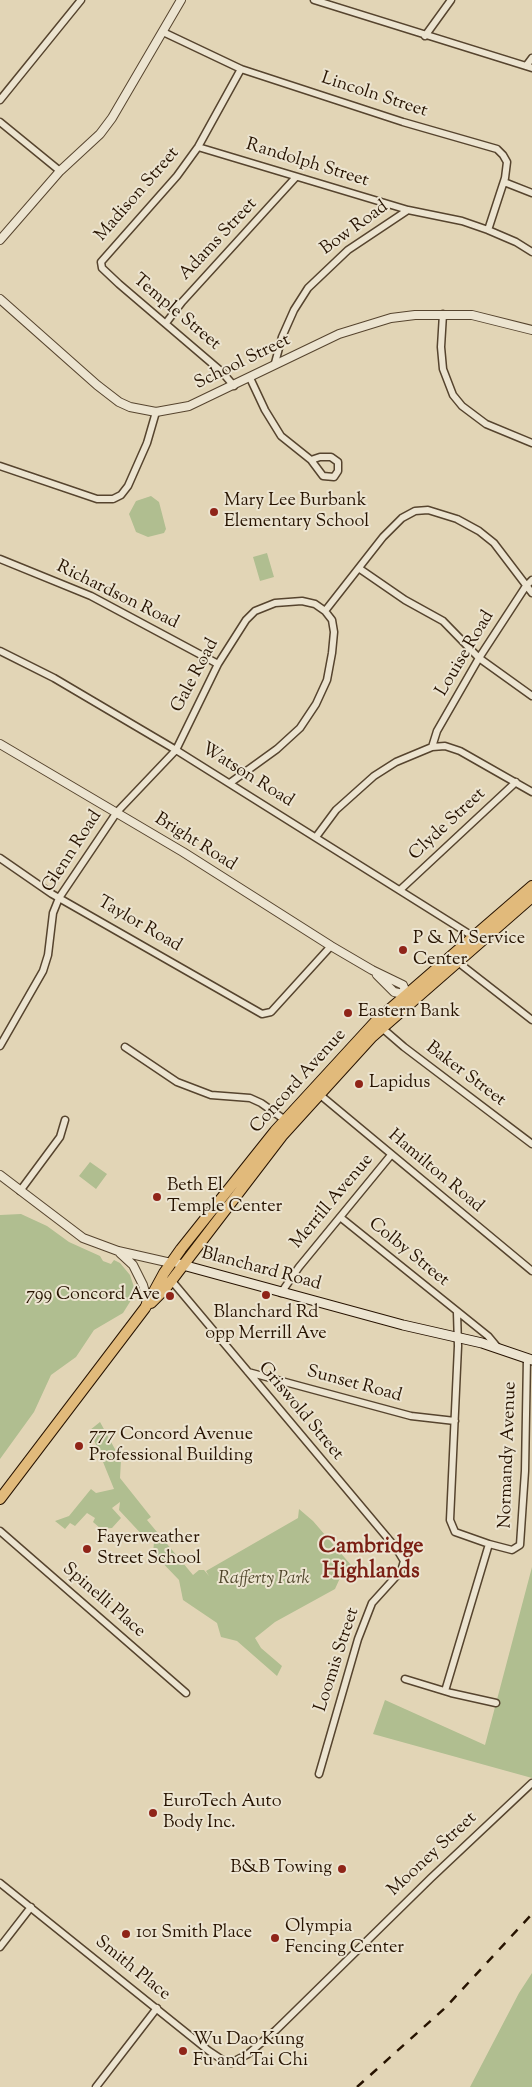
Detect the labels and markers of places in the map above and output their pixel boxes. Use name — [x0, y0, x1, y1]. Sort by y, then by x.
place label: Mary Lee Burbank Elementary School — [224, 491, 369, 534]
marker: Mary Lee Burbank Elementary School — [208, 506, 220, 518]
place label: P & M Service Center — [413, 929, 525, 972]
marker: P & M Service Center — [397, 944, 409, 956]
place label: Eastern Bank — [358, 1002, 460, 1024]
marker: Eastern Bank — [342, 1007, 354, 1019]
place label: Lapidus — [369, 1073, 430, 1095]
marker: Lapidus — [353, 1078, 365, 1090]
place label: Beth El Temple Center — [167, 1176, 282, 1218]
marker: Beth El Temple Center — [151, 1191, 163, 1203]
place label: 799 Concord Ave — [26, 1285, 160, 1307]
marker: Blanchard Rd opp Merrill Ave — [260, 1289, 272, 1301]
marker: 799 Concord Ave — [164, 1290, 176, 1302]
place label: Blanchard Rd opp Merrill Ave — [205, 1303, 327, 1346]
place label: 777 Concord Avenue Professional Building — [89, 1425, 253, 1468]
marker: 777 Concord Avenue Professional Building — [73, 1440, 85, 1452]
place label: Fayerweather Street School — [97, 1528, 201, 1570]
marker: Fayerweather Street School — [81, 1543, 93, 1555]
place label: EuroTech Auto Body Inc. — [163, 1792, 282, 1835]
marker: EuroTech Auto Body Inc. — [147, 1807, 159, 1819]
place label: B&B Towing — [230, 1858, 332, 1880]
marker: B&B Towing — [336, 1863, 348, 1875]
place label: Olympia Fencing Center — [285, 1917, 404, 1960]
place label: 101 Smith Place — [136, 1923, 252, 1945]
marker: 101 Smith Place — [120, 1928, 132, 1940]
marker: Olympia Fencing Center — [269, 1932, 281, 1944]
place label: Wu Dao Kung Fu and Tai Chi — [193, 2030, 308, 2072]
marker: Wu Dao Kung Fu and Tai Chi — [177, 2045, 189, 2057]

